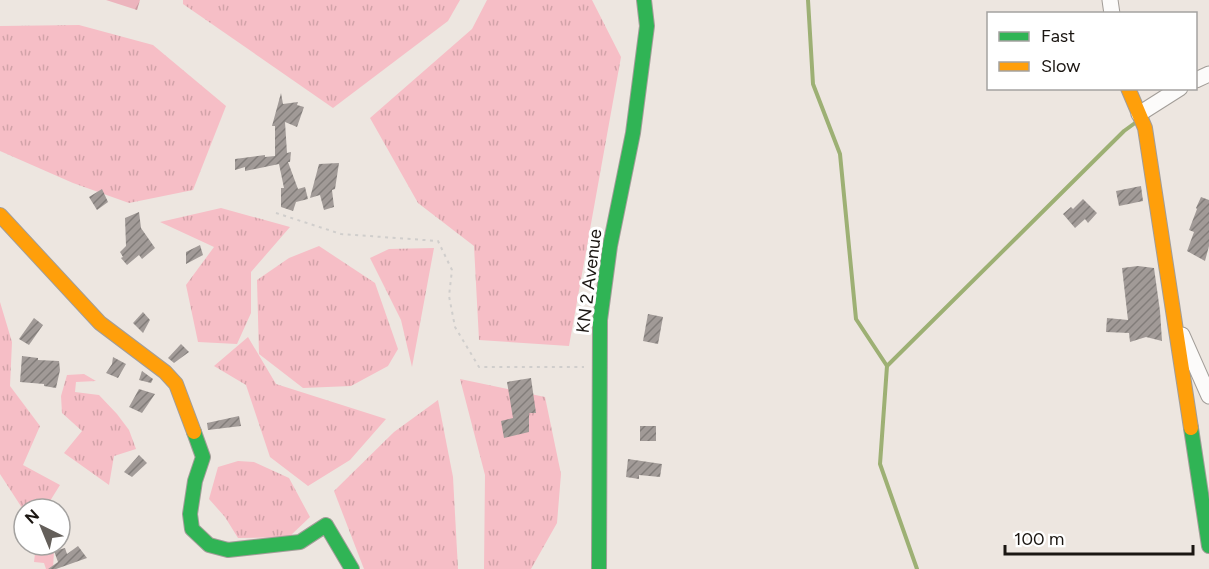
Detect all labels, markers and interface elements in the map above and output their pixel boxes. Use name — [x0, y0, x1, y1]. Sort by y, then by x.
legend — [987, 12, 1197, 90]
text: Fast — [1041, 25, 1075, 47]
text: Slow — [1041, 55, 1080, 77]
street label: KN 2 Avenue — [572, 228, 606, 334]
north arrow — [12, 497, 72, 557]
text: N — [21, 505, 43, 528]
scale bar — [1005, 518, 1192, 556]
text: 100 m — [1014, 528, 1064, 550]

